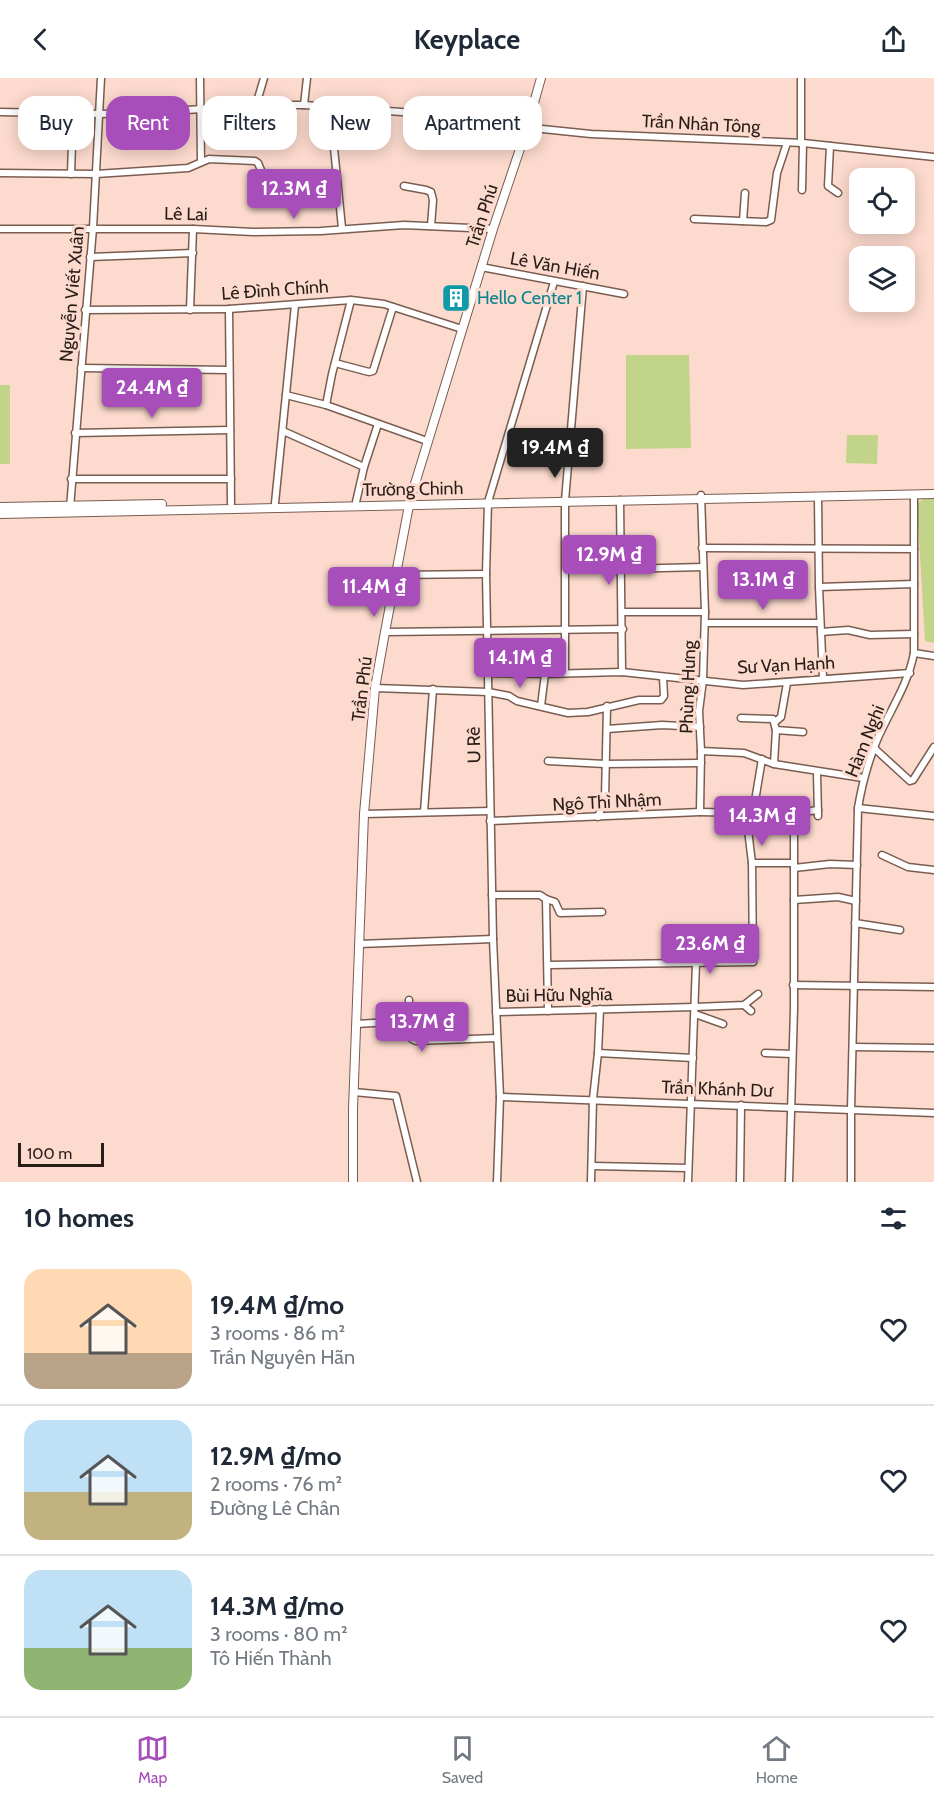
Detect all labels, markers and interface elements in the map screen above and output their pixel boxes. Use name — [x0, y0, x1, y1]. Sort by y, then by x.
icon: back — [24, 23, 57, 56]
text: Keyplace — [414, 23, 520, 56]
icon: share — [877, 23, 910, 56]
chip: Buy — [18, 96, 94, 150]
chip: Rent — [106, 96, 190, 150]
chip: Filters — [202, 96, 297, 150]
chip: New — [309, 96, 391, 150]
chip: Apartment — [403, 96, 542, 150]
street label: Trần Nhân Tông — [641, 110, 762, 138]
map controls — [849, 168, 915, 312]
button: locate — [849, 168, 915, 234]
pin: 12.3M ₫ — [239, 169, 349, 220]
text: 12.3M ₫ — [261, 176, 327, 200]
street label: Trần Phú — [461, 181, 503, 251]
street label: Lê Lai — [164, 203, 208, 225]
street label: Nguyễn Viết Xuân — [55, 225, 89, 363]
button: layers — [849, 246, 915, 312]
street label: Lê Văn Hiến — [508, 247, 602, 285]
street label: Lê Đình Chính — [221, 275, 329, 305]
building icon: Hello Center 1 — [440, 282, 472, 314]
place label: Hello Center 1 — [477, 287, 582, 309]
pin: 24.4M ₫ — [97, 368, 207, 419]
text: 24.4M ₫ — [116, 375, 188, 399]
pin: 19.4M ₫ — [500, 428, 610, 479]
text: 19.4M ₫ — [521, 435, 589, 459]
street label: Trường Chinh — [363, 477, 463, 501]
pin: 12.9M ₫ — [554, 535, 664, 586]
text: 12.9M ₫ — [576, 542, 642, 566]
pin: 13.1M ₫ — [708, 560, 818, 611]
pin: 11.4M ₫ — [319, 567, 429, 618]
text: 13.1M ₫ — [732, 567, 794, 591]
text: 11.4M ₫ — [342, 574, 406, 598]
pin: 14.1M ₫ — [465, 638, 575, 689]
street label: Phùng Hưng — [675, 639, 701, 734]
text: 14.1M ₫ — [488, 645, 552, 669]
street label: Sư Vạn Hạnh — [737, 651, 835, 679]
street label: Trần Phú — [347, 655, 377, 723]
street label: Hàm Nghi — [841, 702, 889, 780]
street label: U Rê — [463, 726, 485, 764]
street label: Ngô Thì Nhậm — [552, 788, 662, 816]
pin: 14.3M ₫ — [707, 796, 817, 847]
text: 14.3M ₫ — [728, 803, 796, 827]
pin: 23.6M ₫ — [655, 924, 765, 975]
text: 23.6M ₫ — [675, 931, 745, 955]
street label: Bùi Hữu Nghĩa — [505, 983, 613, 1007]
pin: 13.7M ₫ — [367, 1002, 477, 1053]
text: 13.7M ₫ — [390, 1009, 454, 1033]
street label: Trần Khánh Dư — [661, 1076, 775, 1102]
scale bar — [18, 1140, 104, 1168]
text: 100 m — [27, 1144, 72, 1163]
text: 10 homes — [24, 1202, 134, 1234]
icon: filters — [877, 1202, 910, 1235]
text: 19.4M ₫/mo — [210, 1289, 344, 1321]
icon: home — [72, 1293, 144, 1365]
icon: heart — [877, 1313, 910, 1346]
text: 3 rooms · 86 m² — [210, 1321, 345, 1345]
text: Trần Nguyên Hãn — [210, 1345, 355, 1369]
text: 12.9M ₫/mo — [210, 1440, 342, 1472]
icon: home — [72, 1444, 144, 1516]
icon: heart — [877, 1464, 910, 1497]
text: 2 rooms · 76 m² — [210, 1472, 342, 1496]
text: Đường Lê Chân — [210, 1496, 340, 1520]
text: 14.3M ₫/mo — [210, 1590, 344, 1622]
icon: home — [72, 1594, 144, 1666]
icon: heart — [877, 1614, 910, 1647]
text: 3 rooms · 80 m² — [210, 1622, 348, 1646]
text: Tô Hiến Thành — [210, 1646, 332, 1670]
tab: Map — [136, 1732, 169, 1787]
tab: Saved — [442, 1732, 483, 1787]
tab: Home — [756, 1732, 798, 1787]

